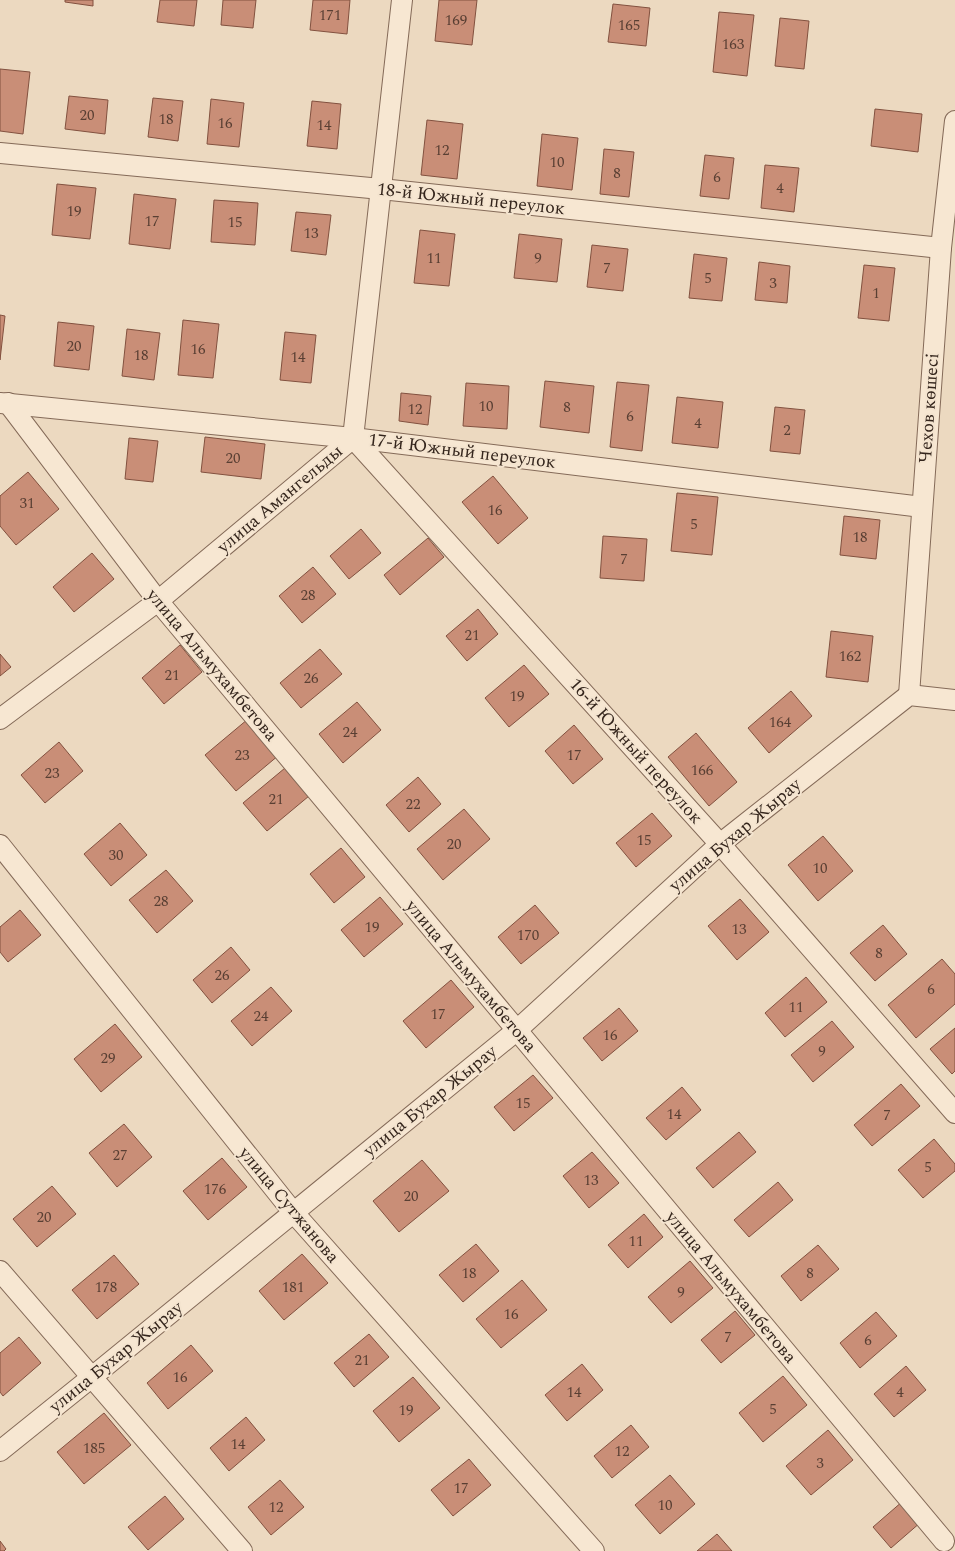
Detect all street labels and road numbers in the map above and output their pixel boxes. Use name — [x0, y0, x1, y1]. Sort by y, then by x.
street label: 18-й Южный переулок — [376, 176, 566, 222]
street label: Чехов көшесі — [912, 352, 946, 464]
street label: 17-й Южный переулок — [367, 426, 557, 476]
street label: улица Амангельды — [210, 438, 349, 560]
street label: улица Альмухамбетова — [139, 582, 284, 747]
street label: 16-й Южный переулок — [563, 672, 709, 830]
street label: улица Бухар Жырау — [662, 771, 808, 899]
street label: улица Альмухамбетова — [398, 893, 543, 1058]
street label: улица Бухар Жырау — [357, 1038, 504, 1164]
street label: улица Сутжанова — [231, 1140, 346, 1269]
street label: улица Альмухамбетова — [658, 1204, 803, 1369]
street label: улица Бухар Жырау — [43, 1294, 190, 1420]

